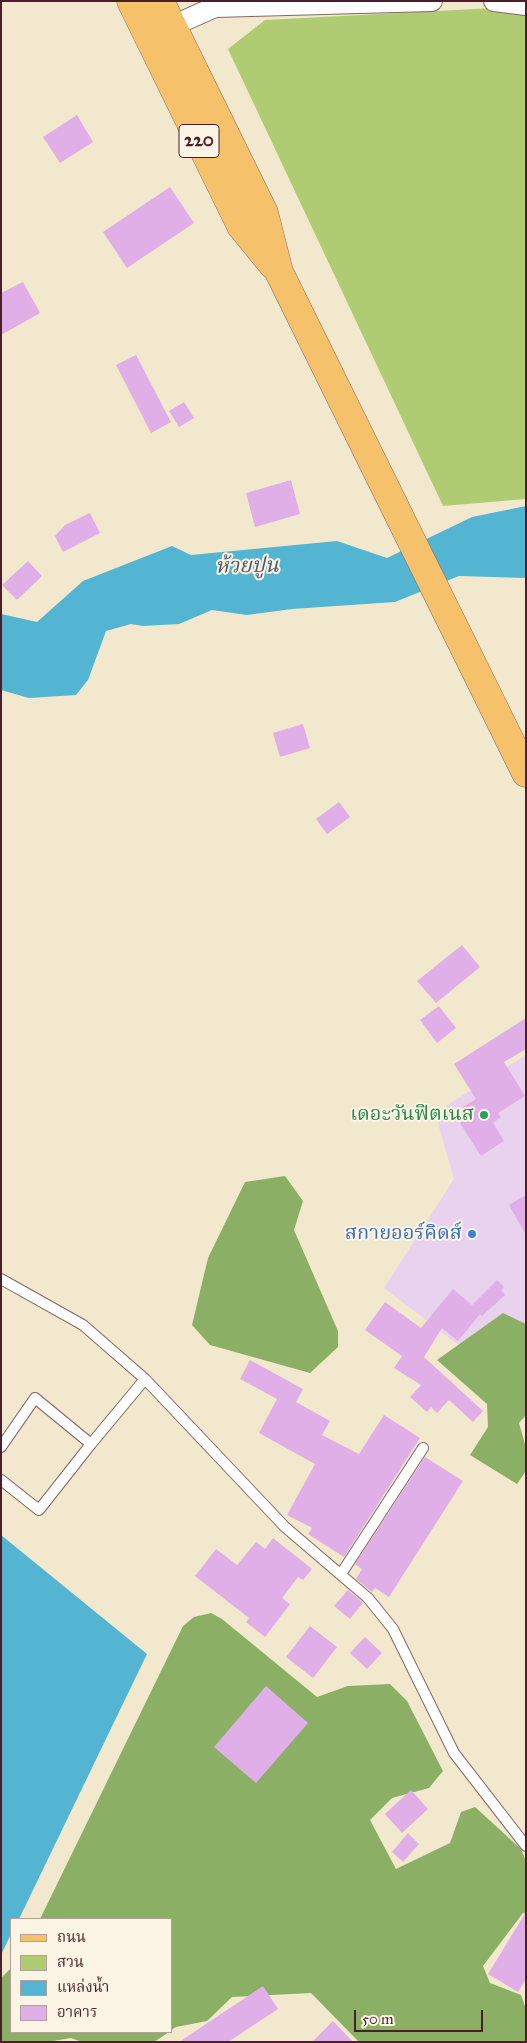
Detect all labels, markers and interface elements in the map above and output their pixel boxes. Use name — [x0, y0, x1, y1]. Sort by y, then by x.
road number: 220 — [179, 124, 219, 158]
water label: ห้วยปูน — [215, 554, 279, 580]
place label: เดอะวันฟิตเนส — [350, 1103, 474, 1127]
marker: เดอะวันฟิตเนส — [478, 1109, 490, 1121]
place label: สกายออร์คิดส์ — [345, 1222, 462, 1246]
marker: สกายออร์คิดส์ — [466, 1228, 478, 1240]
legend — [10, 1918, 172, 2033]
text: ถนน — [57, 1928, 86, 1946]
text: สวน — [57, 1953, 84, 1971]
text: แหล่งน้ำ — [57, 1978, 109, 1996]
scale bar — [357, 2000, 486, 2032]
text: อาคาร — [57, 2003, 97, 2021]
text: 50 m — [362, 2010, 394, 2028]

